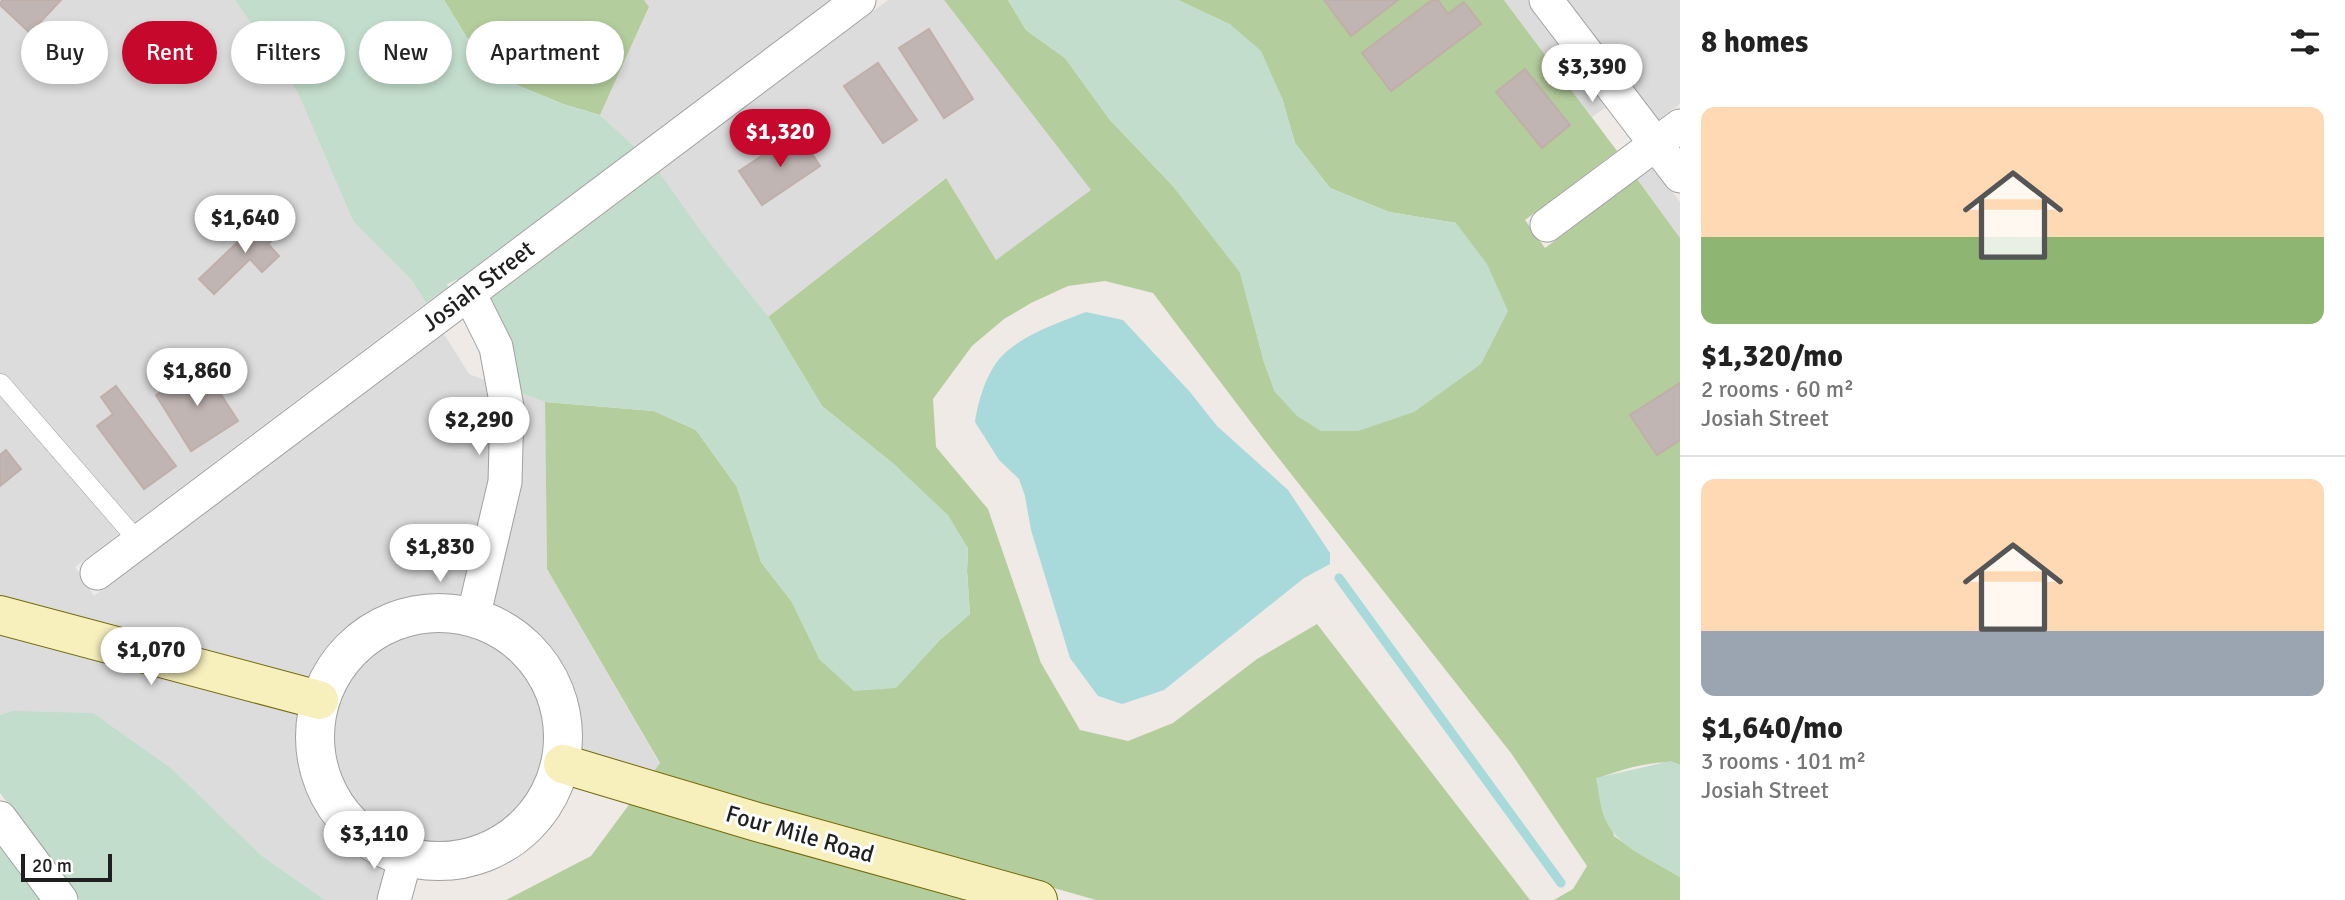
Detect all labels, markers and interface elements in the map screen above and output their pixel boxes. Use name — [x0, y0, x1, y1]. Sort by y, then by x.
chip: Buy — [21, 21, 108, 84]
chip: Rent — [122, 21, 217, 84]
chip: Filters — [231, 21, 345, 84]
chip: New — [359, 21, 452, 84]
chip: Apartment — [466, 21, 624, 84]
icon: filters — [2286, 23, 2324, 61]
text: 8 homes — [1701, 24, 1808, 61]
pin: $3,390 — [1535, 44, 1649, 104]
text: $3,390 — [1558, 52, 1626, 81]
pin: $1,320 — [723, 110, 837, 169]
text: $1,320 — [746, 117, 814, 146]
icon: home — [1950, 152, 2076, 278]
pin: $1,640 — [188, 196, 302, 255]
text: $1,640 — [211, 203, 279, 232]
street label: Josiah Street — [416, 234, 540, 338]
text: $1,320/mo — [1701, 338, 1843, 375]
pin: $1,860 — [140, 348, 254, 408]
text: $1,860 — [163, 356, 231, 385]
text: 2 rooms · 60 m² — [1701, 375, 1854, 404]
pin: $2,290 — [422, 398, 536, 457]
text: Josiah Street — [1701, 404, 1829, 433]
text: $2,290 — [445, 405, 513, 434]
pin: $1,830 — [383, 524, 497, 584]
icon: home — [1950, 524, 2076, 650]
text: $1,830 — [406, 532, 474, 561]
pin: $1,070 — [94, 628, 208, 687]
text: $1,070 — [117, 635, 185, 664]
text: $1,640/mo — [1701, 710, 1843, 747]
text: 3 rooms · 101 m² — [1701, 747, 1866, 776]
text: Josiah Street — [1701, 776, 1829, 805]
street label: Four Mile Road — [722, 799, 878, 869]
pin: $3,110 — [317, 812, 431, 871]
text: $3,110 — [340, 819, 408, 848]
scale bar — [21, 851, 112, 883]
text: 20 m — [32, 854, 72, 878]

